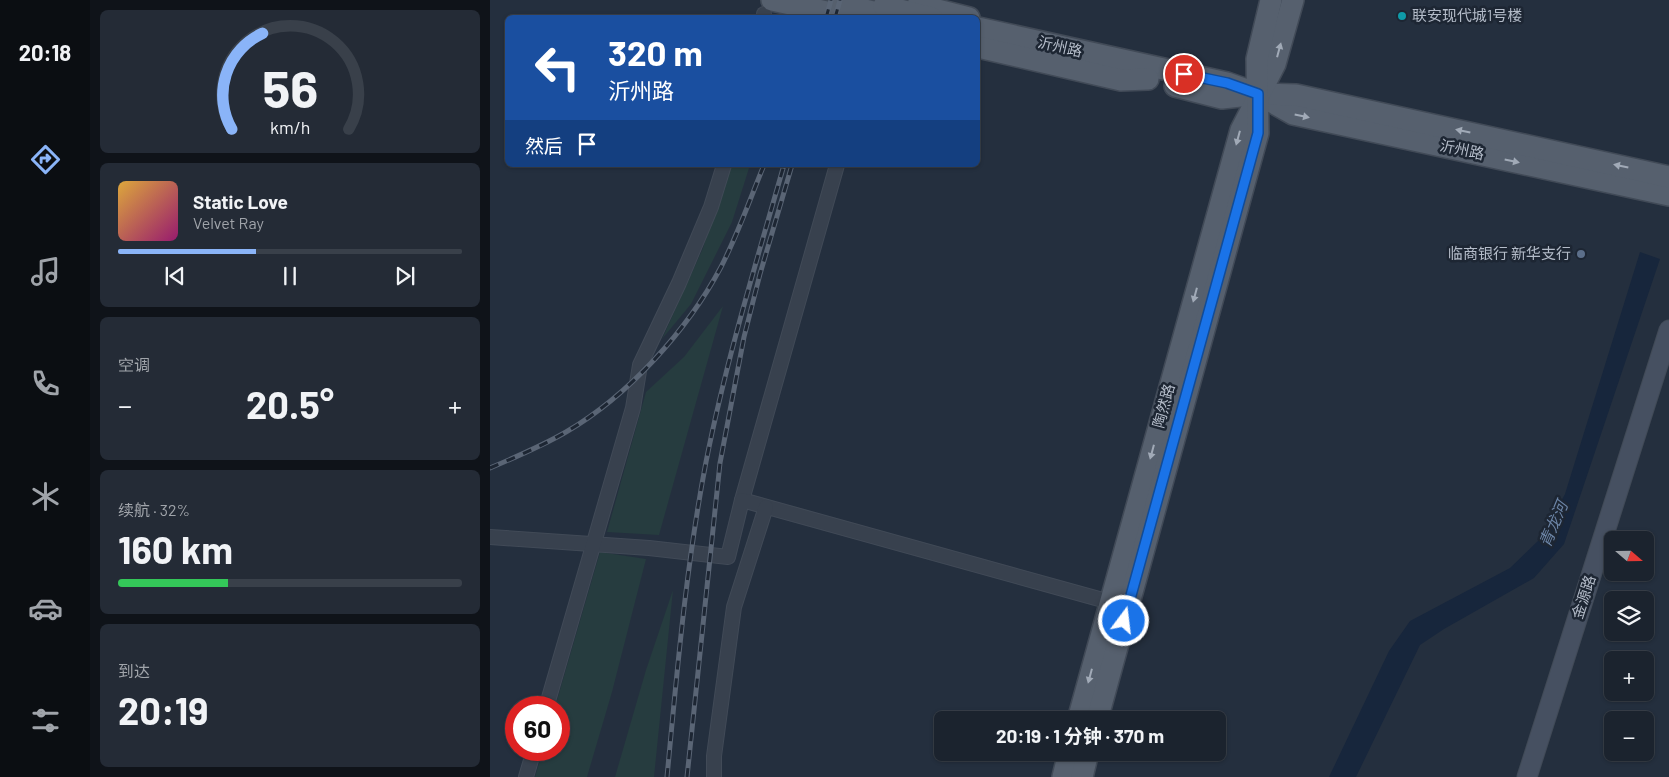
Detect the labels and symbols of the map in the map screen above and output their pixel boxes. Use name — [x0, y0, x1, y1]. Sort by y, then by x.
place label: 联安现代城1号楼 — [1412, 6, 1522, 24]
marker: 联安现代城1号楼 — [1396, 10, 1408, 22]
street label: 沂州路 — [1036, 32, 1084, 60]
one-way arrow — [1275, 43, 1283, 58]
pin — [1163, 53, 1205, 95]
one-way arrow — [1294, 112, 1309, 120]
one-way arrow — [1455, 127, 1470, 135]
one-way arrow — [1234, 131, 1242, 146]
street label: 沂州路 — [1438, 136, 1486, 163]
one-way arrow — [1504, 157, 1519, 165]
one-way arrow — [1614, 162, 1629, 170]
place label: 临商银行 新华支行 — [1448, 244, 1571, 262]
marker: 临商银行 新华支行 — [1575, 248, 1587, 260]
one-way arrow — [1191, 288, 1199, 303]
street label: 陶然路 — [1149, 382, 1178, 430]
one-way arrow — [1147, 444, 1155, 459]
water label: 青龙河 — [1534, 495, 1572, 550]
north arrow — [1604, 531, 1654, 581]
street label: 金源路 — [1568, 573, 1599, 621]
position arrow — [1097, 594, 1149, 646]
one-way arrow — [1086, 668, 1094, 683]
speed limit sign: 60 — [505, 696, 570, 761]

